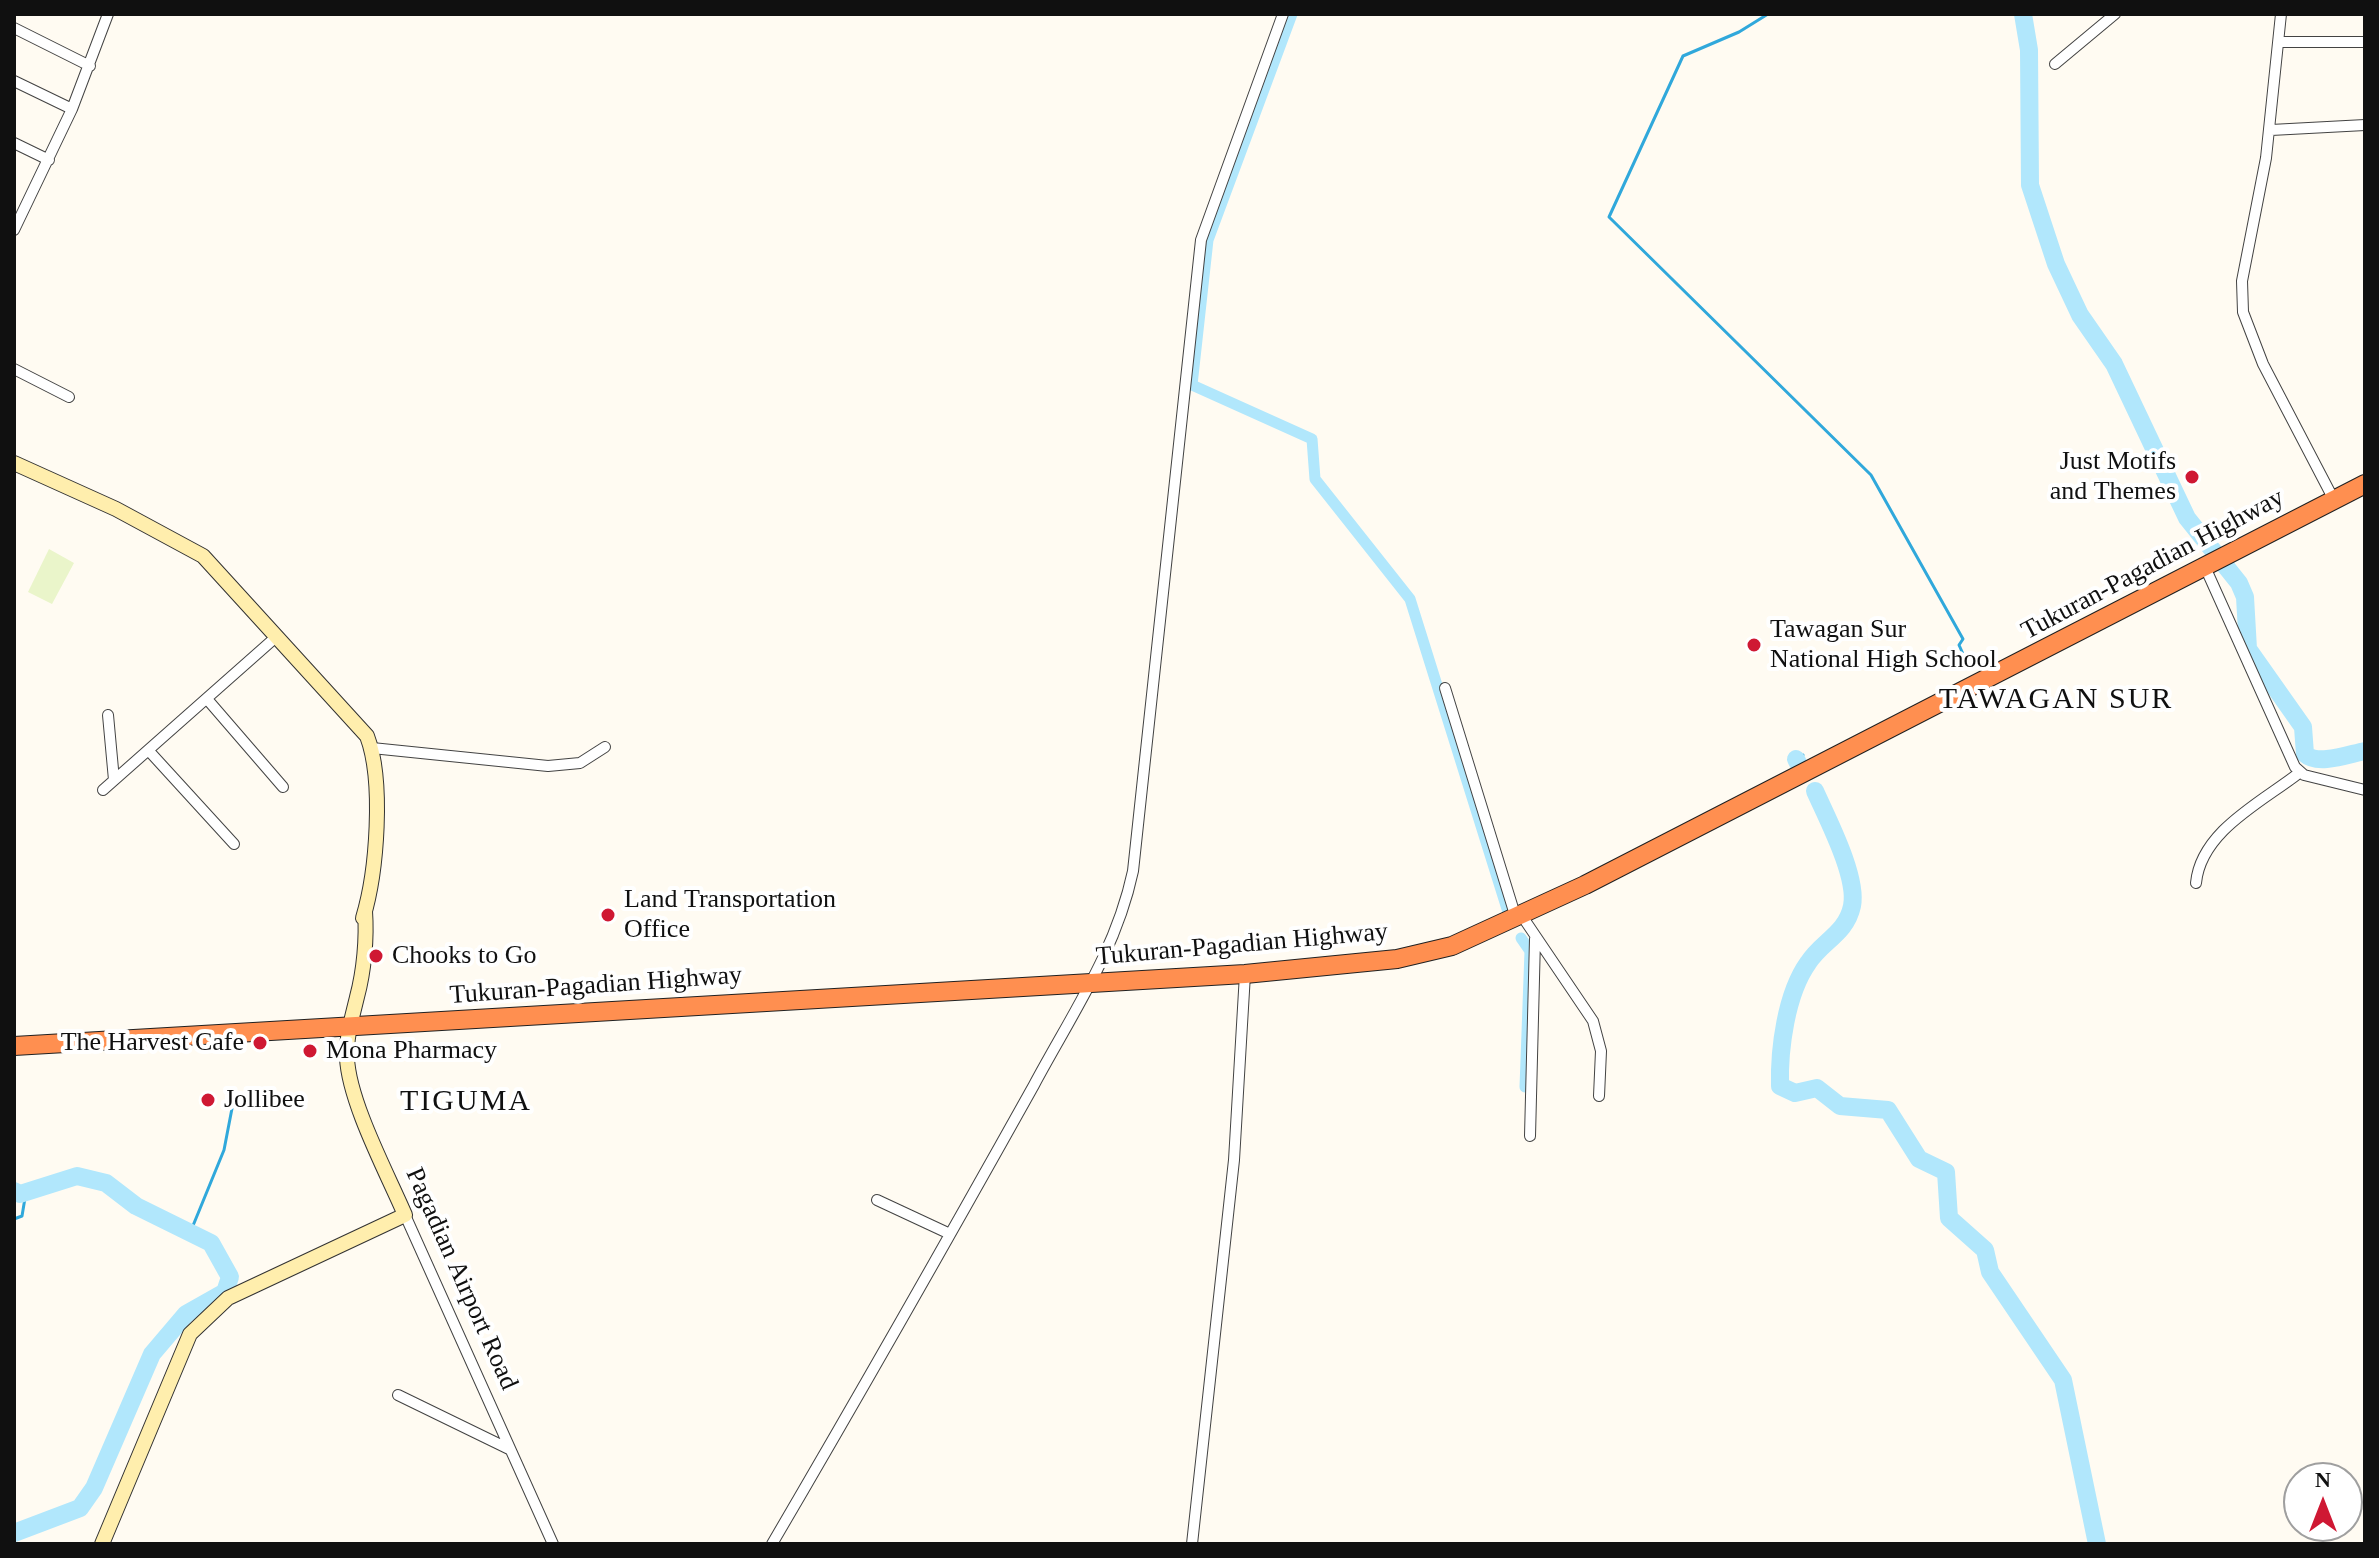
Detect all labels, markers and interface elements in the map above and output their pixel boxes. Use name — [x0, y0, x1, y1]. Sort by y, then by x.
place label: Just Motifs and Themes — [2050, 446, 2176, 508]
marker: Just Motifs and Themes — [2183, 468, 2201, 486]
street label: Tukuran-Pagadian Highway — [2016, 482, 2290, 648]
place label: Tawagan Sur National High School — [1770, 614, 1997, 676]
marker: Tawagan Sur National High School — [1745, 636, 1763, 654]
district label: TAWAGAN SUR — [1939, 682, 2173, 718]
place label: Land Transportation Office — [624, 884, 836, 946]
marker: Land Transportation Office — [599, 906, 617, 924]
street label: Tukuran-Pagadian Highway — [1095, 917, 1389, 973]
place label: Chooks to Go — [392, 940, 536, 972]
marker: Chooks to Go — [367, 947, 385, 965]
street label: Tukuran-Pagadian Highway — [449, 960, 743, 1012]
place label: The Harvest Cafe — [61, 1027, 244, 1059]
marker: The Harvest Cafe — [251, 1034, 269, 1052]
place label: Mona Pharmacy — [326, 1035, 497, 1067]
marker: Mona Pharmacy — [301, 1042, 319, 1060]
place label: Jollibee — [224, 1084, 305, 1116]
district label: TIGUMA — [400, 1084, 532, 1120]
marker: Jollibee — [199, 1091, 217, 1109]
street label: Pagadian Airport Road — [398, 1163, 524, 1395]
north arrow — [2283, 1462, 2363, 1542]
text: N — [2315, 1467, 2331, 1492]

